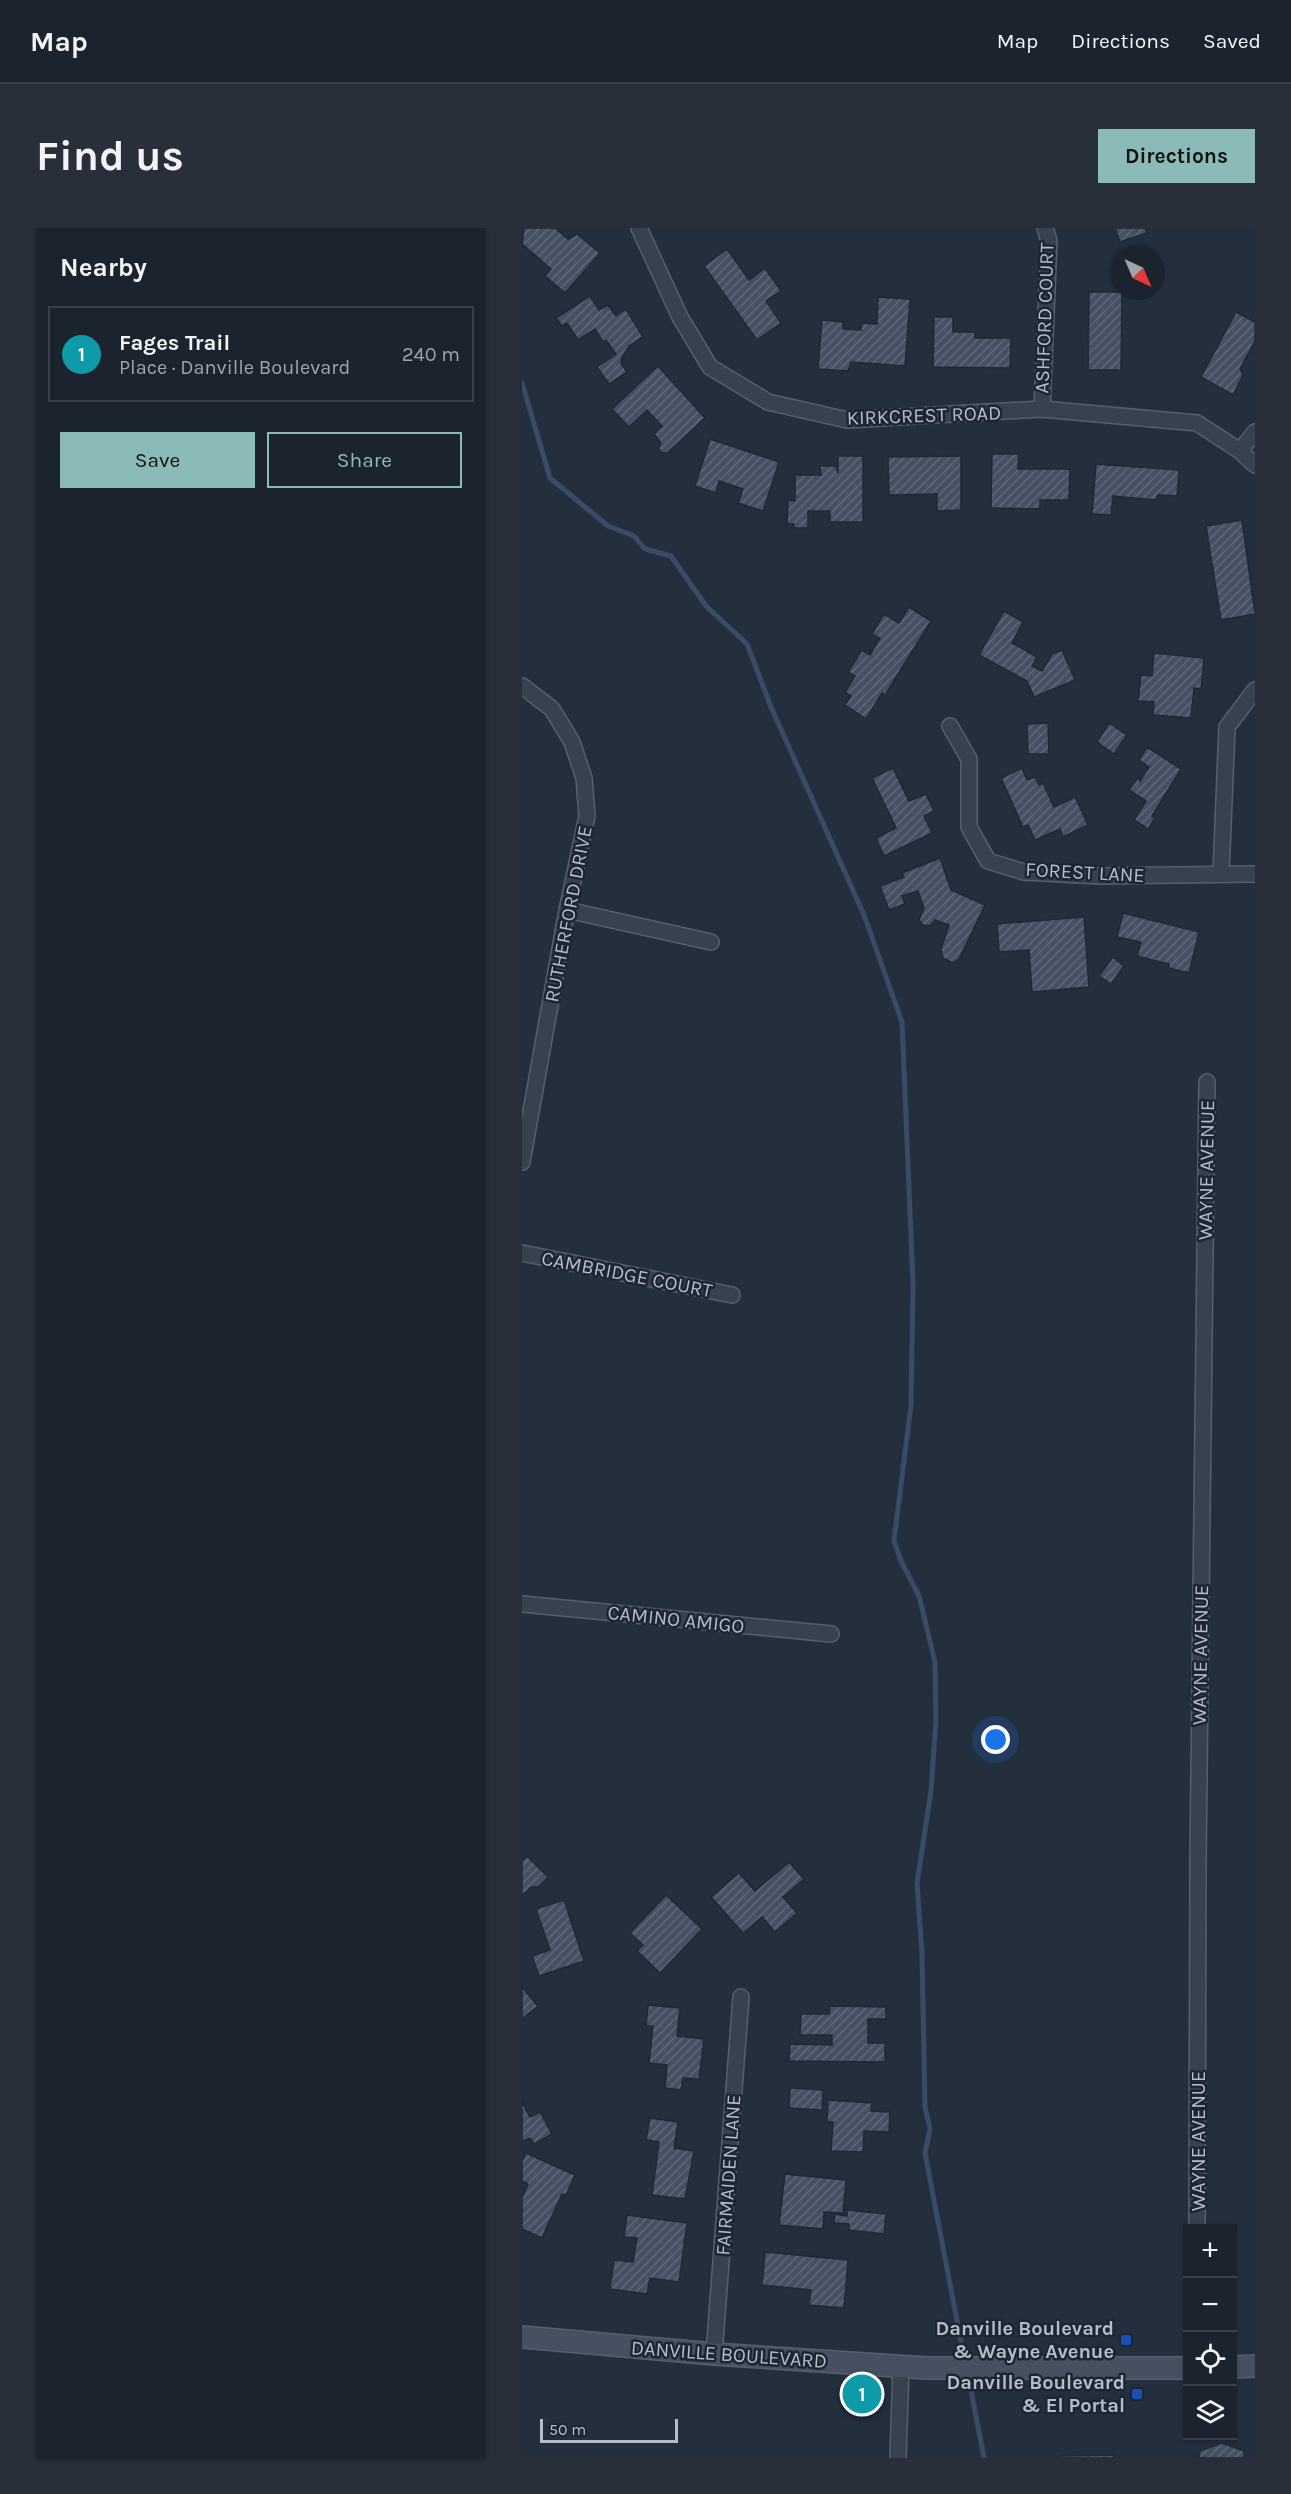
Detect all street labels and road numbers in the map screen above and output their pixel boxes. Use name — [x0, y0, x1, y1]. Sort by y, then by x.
street label: ASHFORD COURT — [1030, 242, 1059, 394]
street label: KIRKCREST ROAD — [846, 401, 1002, 430]
street label: RUTHERFORD DRIVE — [540, 824, 597, 1004]
street label: FOREST LANE — [1025, 858, 1145, 887]
street label: WAYNE AVENUE — [1194, 1100, 1219, 1240]
street label: CAMBRIDGE COURT — [540, 1247, 714, 1302]
street label: WAYNE AVENUE — [1188, 1585, 1213, 1725]
street label: CAMINO AMIGO — [606, 1601, 745, 1638]
street label: WAYNE AVENUE — [1187, 2071, 1210, 2211]
street label: FAIRMAIDEN LANE — [711, 2094, 746, 2256]
street label: DANVILLE BOULEVARD — [630, 2336, 828, 2373]

